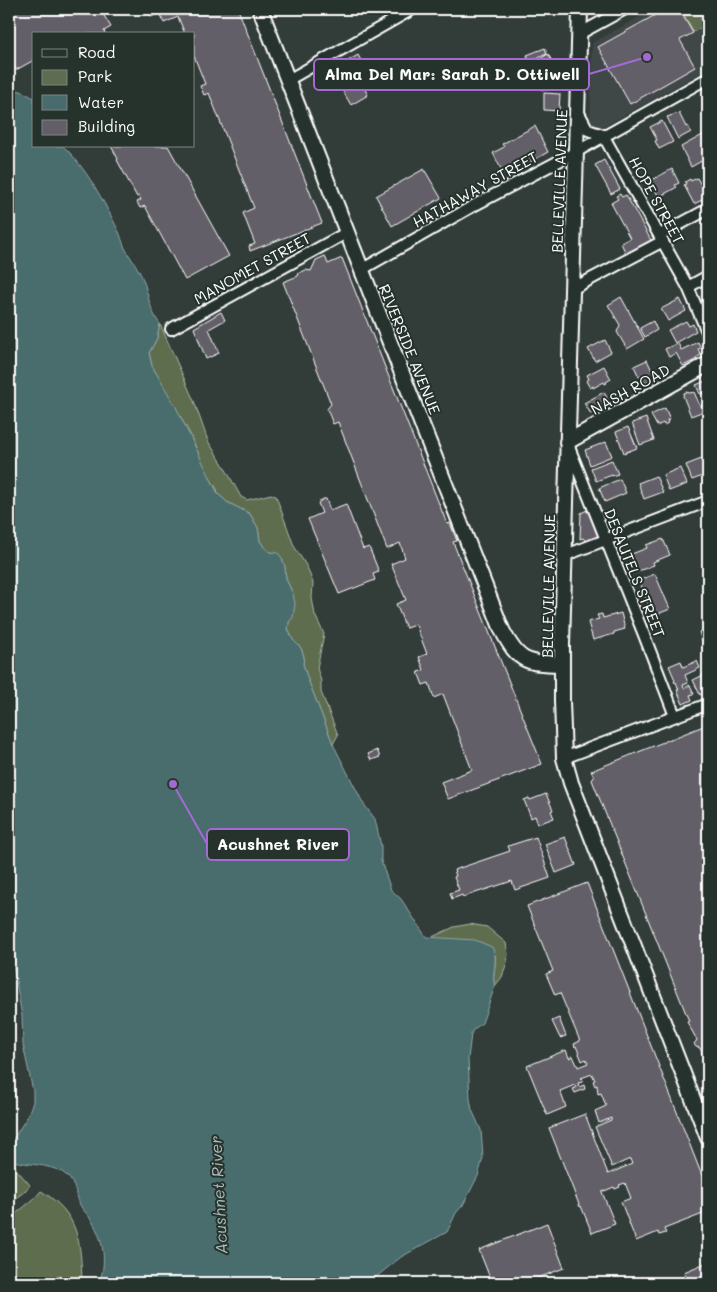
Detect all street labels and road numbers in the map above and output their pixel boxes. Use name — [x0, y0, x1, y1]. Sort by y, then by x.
street label: BELLEVILLE AVENUE — [546, 108, 572, 253]
street label: HATHAWAY STREET — [409, 146, 541, 232]
street label: HOPE STREET — [625, 153, 689, 247]
street label: MANOMET STREET — [190, 228, 314, 308]
street label: RIVERSIDE AVENUE — [375, 281, 445, 417]
street label: NASH ROAD — [587, 359, 673, 419]
street label: DESAUTELS STREET — [600, 505, 670, 641]
street label: BELLEVILLE AVENUE — [537, 514, 559, 658]

